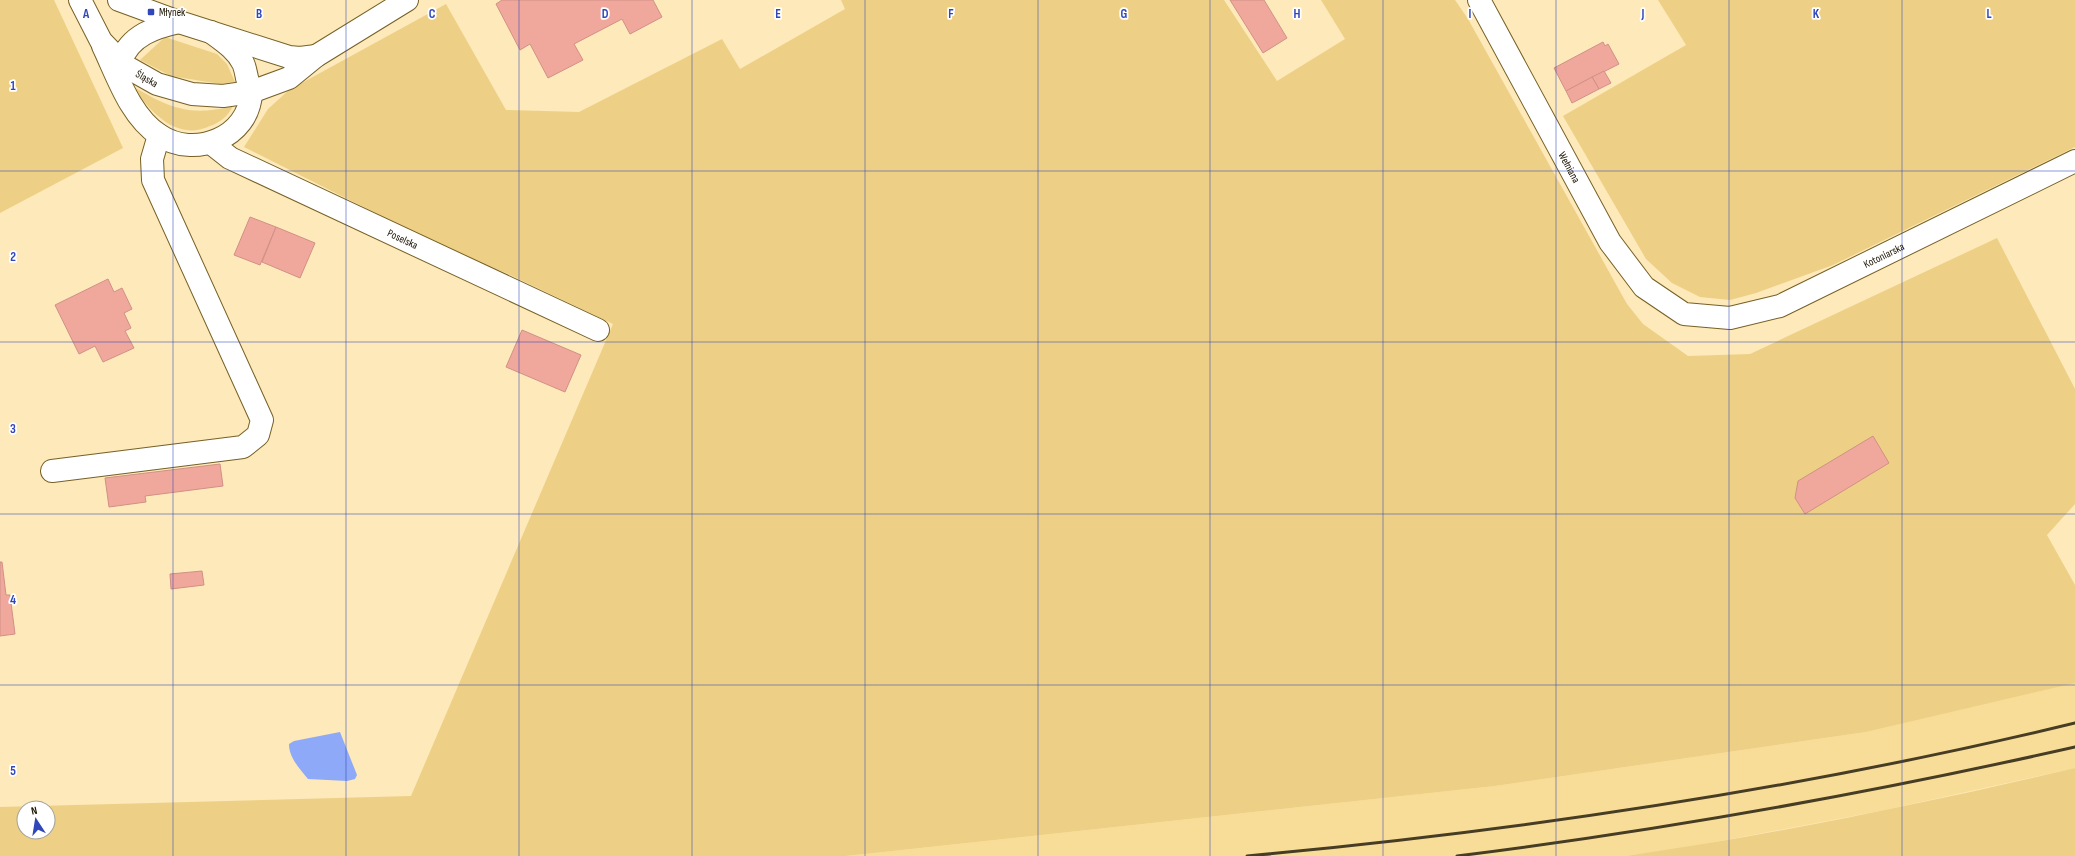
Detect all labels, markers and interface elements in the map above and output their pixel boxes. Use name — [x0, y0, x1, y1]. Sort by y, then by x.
text: A — [82, 6, 90, 22]
place label: Młynek — [159, 6, 186, 19]
text: B — [256, 6, 262, 22]
text: C — [429, 6, 436, 22]
text: D — [602, 6, 609, 22]
text: E — [775, 6, 781, 22]
text: F — [948, 6, 954, 22]
text: G — [1121, 6, 1128, 22]
text: H — [1294, 6, 1301, 22]
text: I — [1469, 6, 1472, 22]
text: J — [1641, 6, 1645, 22]
text: K — [1813, 6, 1820, 22]
text: L — [1986, 6, 1992, 22]
marker: Młynek — [146, 7, 156, 17]
street label: Śląska — [133, 67, 160, 90]
text: 1 — [10, 78, 16, 94]
street label: Wełniana — [1555, 150, 1583, 185]
street label: Poselska — [385, 227, 420, 252]
street label: Kotoniarska — [1861, 240, 1906, 271]
text: 2 — [10, 249, 16, 265]
text: 3 — [10, 421, 16, 437]
text: 4 — [10, 592, 16, 608]
text: 5 — [10, 763, 16, 779]
north arrow — [16, 800, 56, 840]
text: N — [30, 804, 38, 818]

